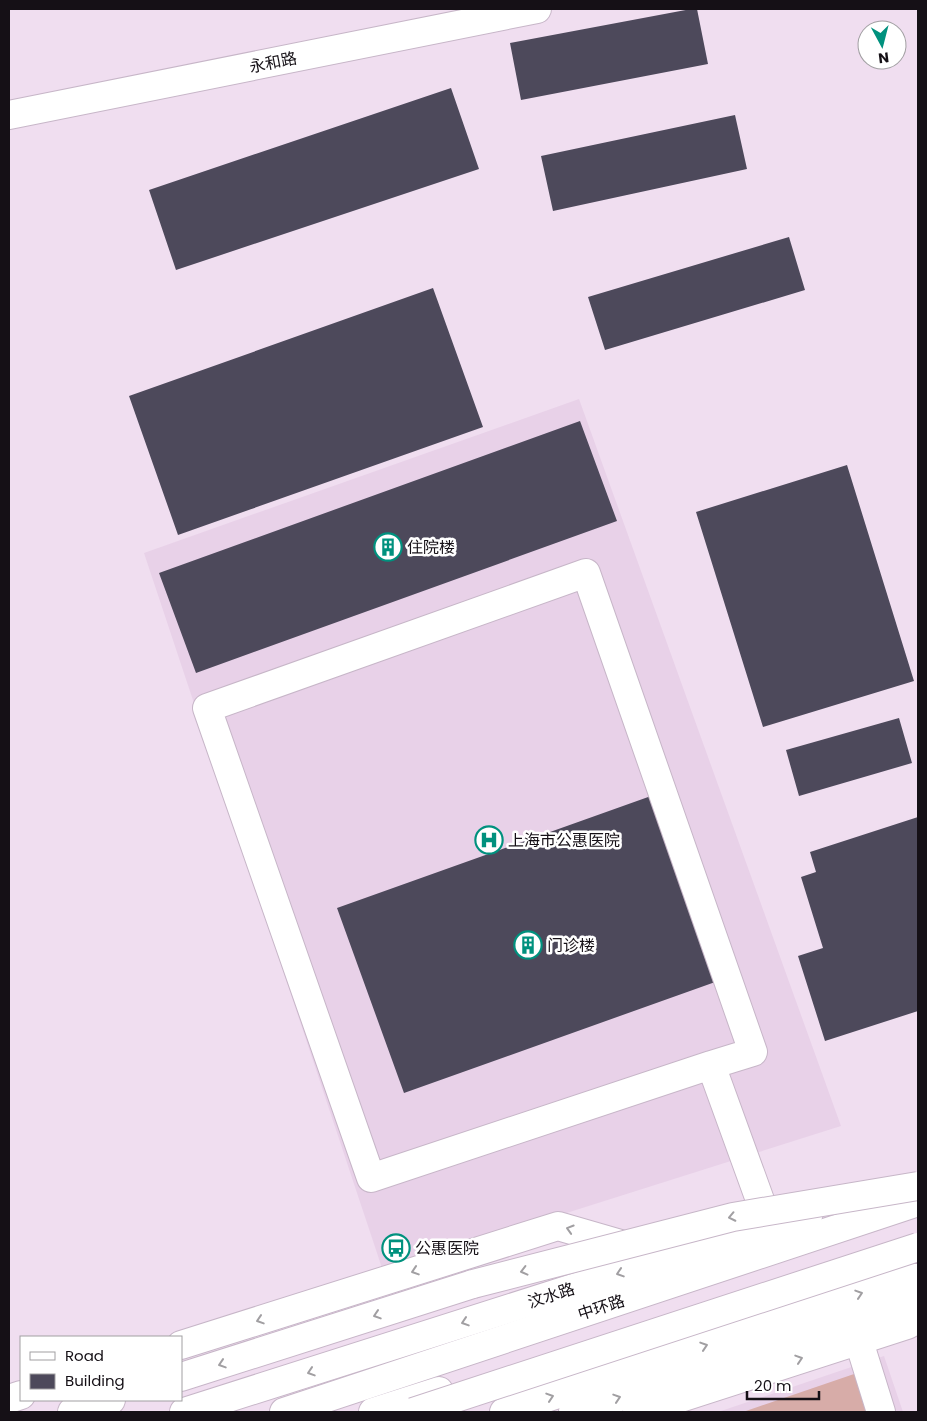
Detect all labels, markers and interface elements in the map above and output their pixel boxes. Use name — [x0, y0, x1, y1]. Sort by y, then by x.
north arrow — [857, 20, 907, 70]
street label: 永和路 — [247, 47, 299, 78]
text: N — [877, 47, 890, 68]
building icon: 住院楼 — [373, 532, 403, 562]
place label: 住院楼 — [407, 536, 455, 559]
hospital icon: 上海市公惠医院 — [474, 825, 504, 855]
place label: 上海市公惠医院 — [508, 829, 620, 852]
building icon: 门诊楼 — [513, 930, 543, 960]
place label: 门诊楼 — [547, 934, 595, 957]
one-way arrow — [728, 1212, 737, 1222]
one-way arrow — [566, 1225, 574, 1235]
bus stop icon: 公惠医院 — [381, 1233, 411, 1263]
place label: 公惠医院 — [415, 1237, 479, 1260]
one-way arrow — [519, 1265, 528, 1276]
one-way arrow — [411, 1266, 419, 1276]
one-way arrow — [617, 1267, 625, 1277]
street label: 汶水路 — [525, 1277, 578, 1314]
street label: 中环路 — [575, 1289, 628, 1326]
one-way arrow — [854, 1290, 862, 1300]
one-way arrow — [373, 1309, 381, 1319]
one-way arrow — [256, 1314, 264, 1324]
one-way arrow — [462, 1317, 470, 1327]
legend — [20, 1336, 182, 1401]
one-way arrow — [700, 1341, 708, 1351]
text: Road — [65, 1345, 104, 1366]
one-way arrow — [795, 1355, 803, 1365]
one-way arrow — [218, 1359, 227, 1369]
one-way arrow — [307, 1366, 315, 1376]
scale bar — [747, 1368, 820, 1400]
text: Building — [65, 1370, 125, 1391]
text: 20 m — [754, 1375, 792, 1396]
one-way arrow — [546, 1393, 554, 1403]
one-way arrow — [613, 1393, 621, 1403]

